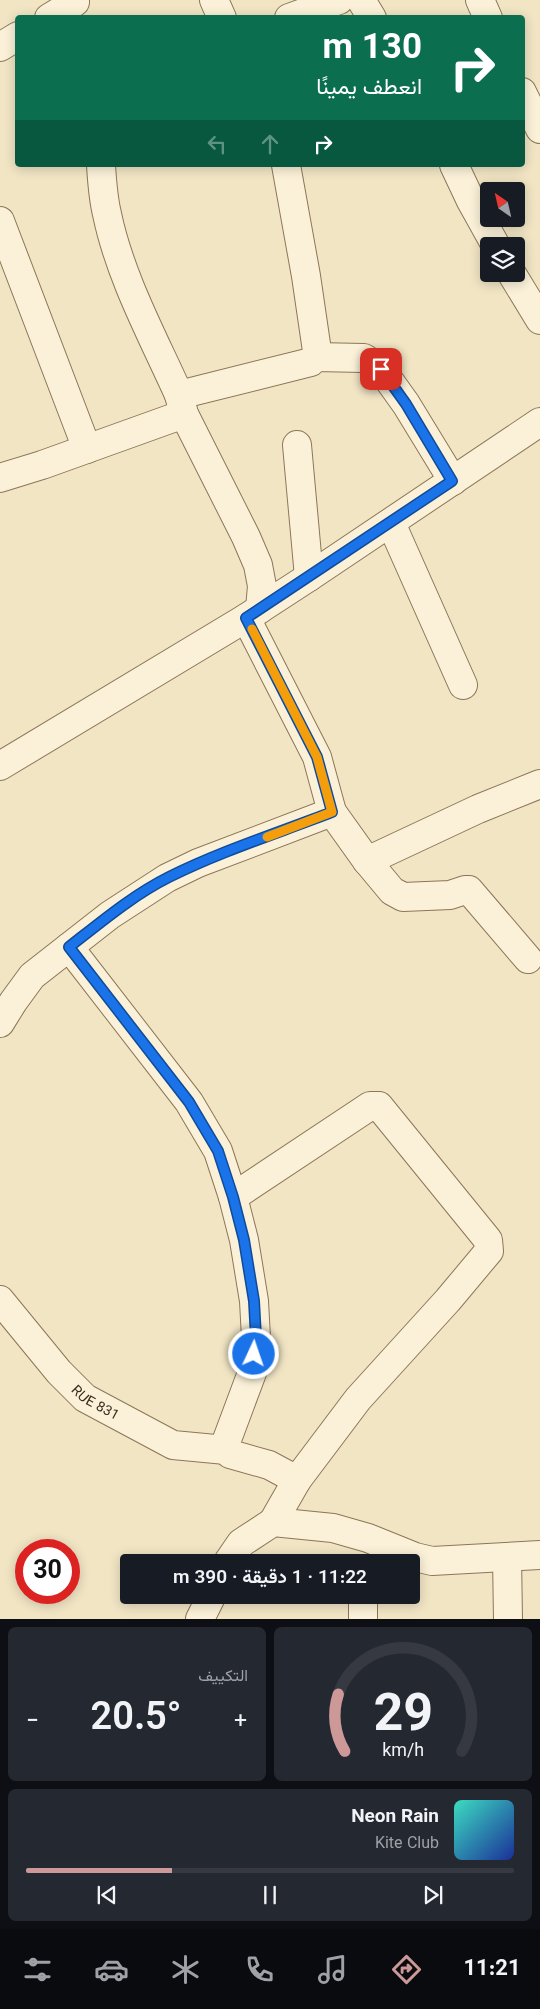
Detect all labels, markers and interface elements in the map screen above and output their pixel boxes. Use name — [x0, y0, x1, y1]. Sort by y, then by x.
text: 130 m — [323, 22, 422, 77]
icon: right — [440, 35, 505, 100]
text: انعطف يمينًا — [316, 71, 422, 106]
icon: left — [203, 130, 231, 158]
icon: ahead — [256, 130, 284, 158]
icon: right — [309, 130, 337, 158]
north arrow — [480, 182, 525, 228]
map controls — [480, 182, 525, 282]
button: layers — [480, 237, 525, 282]
pin — [360, 348, 402, 390]
icon: arrive — [367, 355, 395, 383]
position arrow — [227, 1327, 279, 1379]
street label: RUE 831 — [65, 1381, 122, 1427]
speed limit sign: 30 — [15, 1539, 80, 1604]
text: 11:22 · 1 دقيقة · 390 m — [173, 1564, 367, 1593]
text: التكييف — [198, 1665, 248, 1690]
text: 29 — [373, 1677, 433, 1758]
text: 20.5° — [91, 1690, 181, 1749]
text: − — [26, 1698, 39, 1742]
text: + — [233, 1698, 248, 1742]
text: km/h — [382, 1738, 424, 1766]
text: Neon Rain — [351, 1803, 439, 1832]
text: Kite Club — [375, 1832, 439, 1857]
icon: previous — [93, 1881, 121, 1909]
icon: pause — [256, 1881, 284, 1909]
icon: next — [419, 1881, 447, 1909]
icon: filters — [20, 1952, 55, 1987]
icon: car — [94, 1952, 129, 1987]
icon: climate — [168, 1952, 203, 1987]
icon: phone — [242, 1952, 277, 1987]
icon: music — [315, 1952, 350, 1987]
icon: directions — [389, 1952, 424, 1987]
text: 11:21 — [463, 1952, 521, 1987]

